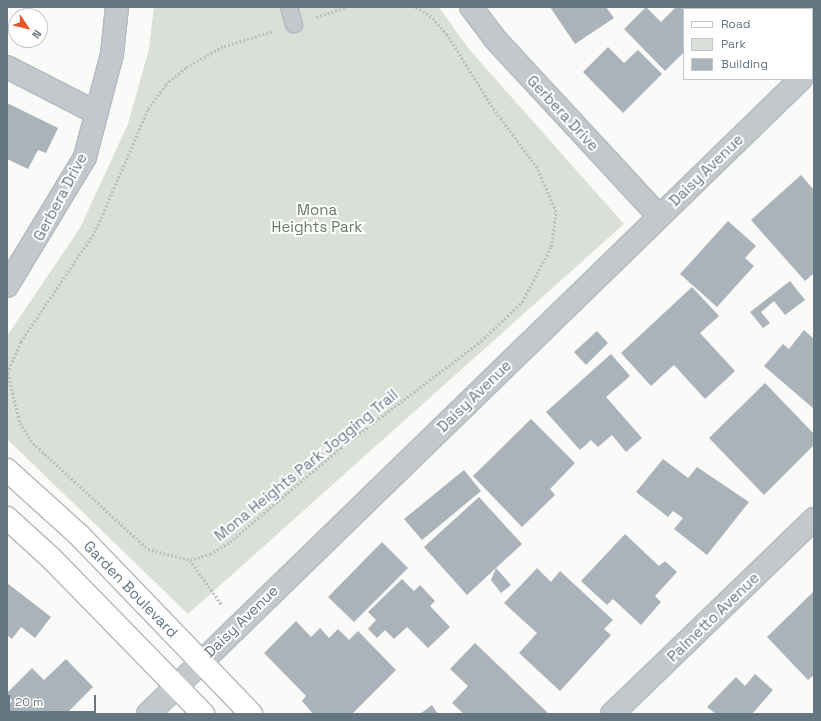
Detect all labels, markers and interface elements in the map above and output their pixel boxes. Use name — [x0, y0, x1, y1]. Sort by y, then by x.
north arrow — [8, 8, 48, 48]
legend — [683, 8, 813, 80]
text: Road — [721, 16, 750, 32]
text: N — [29, 27, 45, 41]
text: Park — [721, 36, 746, 52]
text: Building — [721, 56, 768, 72]
street label: Gerbera Drive — [523, 71, 603, 155]
street label: Daisy Avenue — [665, 130, 747, 210]
street label: Gerbera Drive — [29, 150, 91, 244]
park label: Mona Heights Park — [272, 200, 362, 235]
street label: Daisy Avenue — [433, 356, 515, 436]
street label: Mona Heights Park Jogging Trail — [211, 385, 401, 545]
street label: Garden Boulevard — [80, 537, 182, 641]
street label: Palmetto Avenue — [663, 569, 763, 665]
street label: Daisy Avenue — [200, 581, 282, 661]
scale bar — [10, 687, 98, 713]
text: 20 m — [15, 694, 43, 710]

